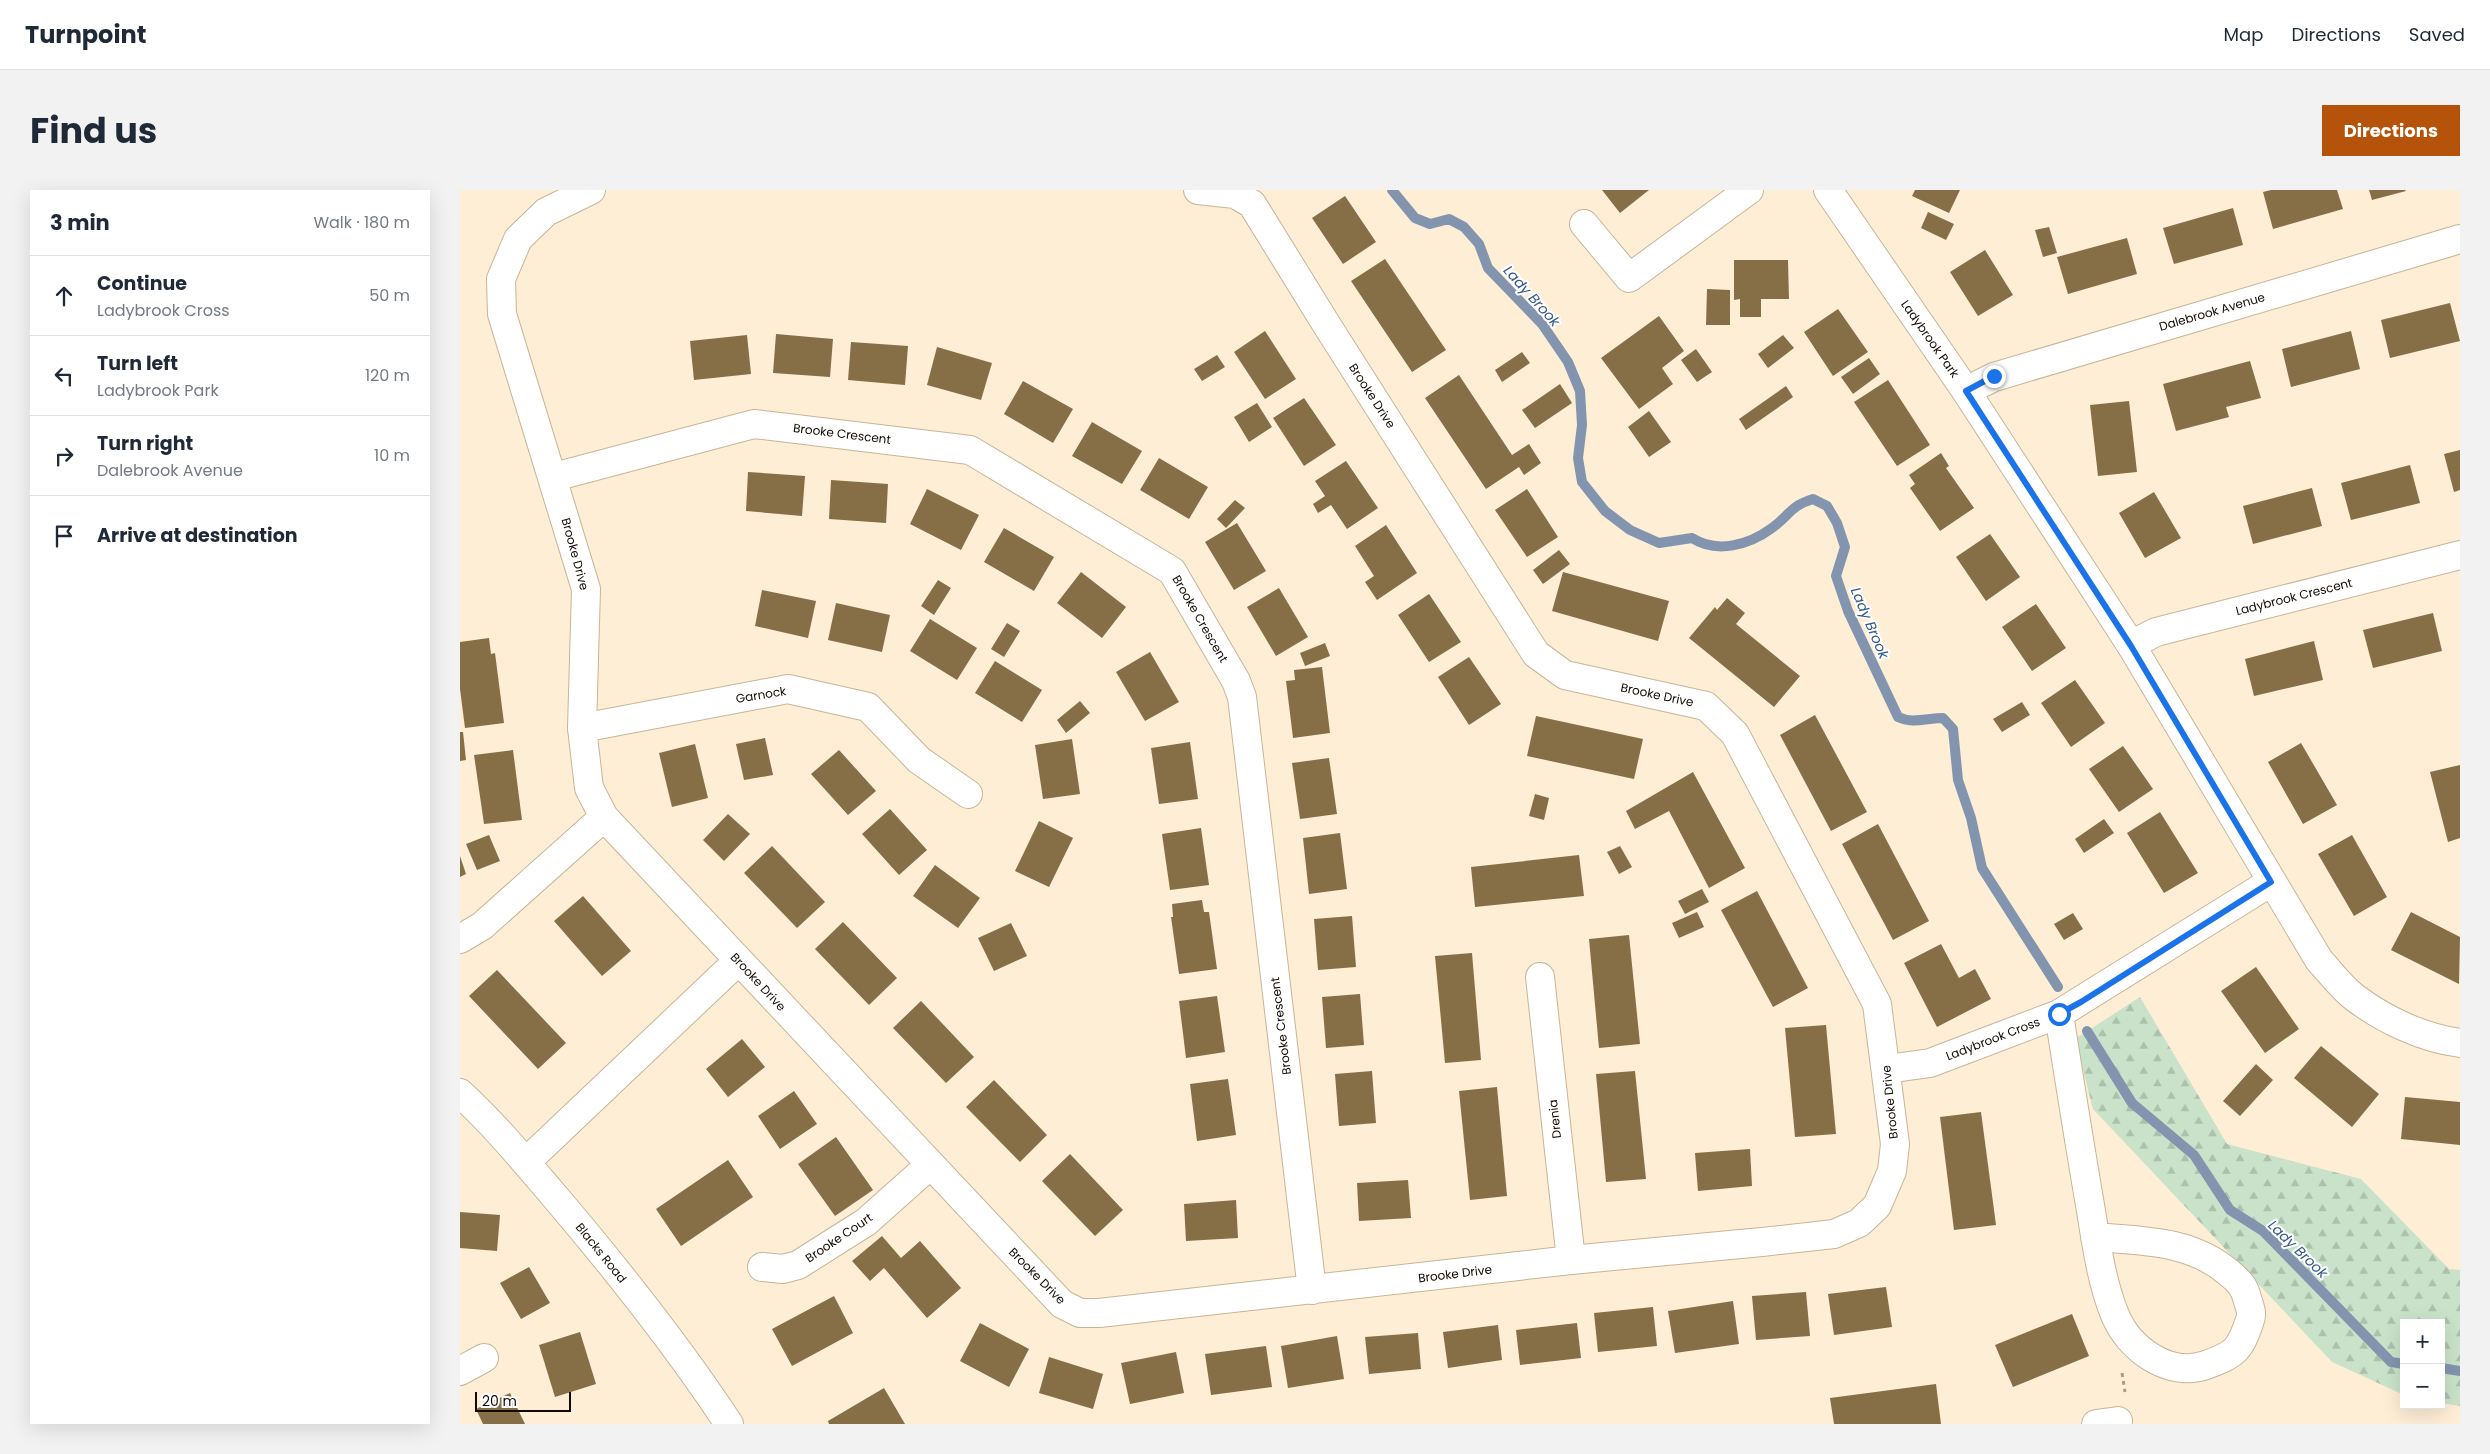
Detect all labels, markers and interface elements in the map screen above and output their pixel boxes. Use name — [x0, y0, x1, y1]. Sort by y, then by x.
text: Turnpoint — [25, 18, 146, 51]
text: Map — [2224, 22, 2263, 47]
text: Directions — [2291, 22, 2381, 47]
text: Saved — [2409, 22, 2465, 47]
button: Directions — [2322, 105, 2460, 156]
text: Find us — [30, 106, 157, 155]
text: 3 min — [50, 208, 110, 237]
text: Walk · 180 m — [313, 211, 410, 234]
water label: Lady Brook — [1499, 261, 1565, 332]
text: Continue — [97, 270, 187, 297]
icon: ahead — [50, 282, 78, 310]
text: 50 m — [369, 284, 410, 307]
street label: Dalebrook Avenue — [2157, 288, 2267, 335]
street label: Ladybrook Park — [1897, 296, 1964, 382]
text: Ladybrook Cross — [97, 299, 230, 322]
text: Turn left — [97, 350, 178, 377]
street label: Brooke Drive — [1345, 360, 1400, 431]
icon: left — [50, 362, 78, 390]
text: 120 m — [365, 364, 410, 387]
route end — [1983, 365, 2006, 388]
text: Ladybrook Park — [97, 379, 219, 402]
street label: Brooke Crescent — [792, 419, 892, 448]
text: Turn right — [97, 430, 193, 457]
icon: right — [50, 442, 78, 470]
text: 10 m — [374, 444, 410, 467]
text: Dalebrook Avenue — [97, 459, 243, 482]
street label: Brooke Drive — [558, 516, 593, 592]
icon: arrive — [50, 522, 78, 550]
text: Arrive at destination — [97, 522, 298, 549]
street label: Brooke Crescent — [1169, 572, 1232, 666]
street label: Ladybrook Crescent — [2234, 574, 2354, 619]
water label: Lady Brook — [1846, 584, 1894, 663]
street label: Brooke Drive — [1619, 678, 1695, 711]
street label: Garnock — [735, 682, 788, 707]
street label: Brooke Drive — [727, 949, 790, 1015]
street label: Brooke Crescent — [1266, 976, 1295, 1076]
route start — [2048, 1003, 2071, 1026]
street label: Ladybrook Cross — [1943, 1013, 2042, 1064]
street label: Brooke Drive — [1877, 1064, 1902, 1140]
street label: Drenia — [1544, 1099, 1565, 1139]
street label: Brooke Court — [802, 1209, 876, 1266]
water label: Lady Brook — [2264, 1215, 2333, 1283]
street label: Blacks Road — [572, 1219, 631, 1286]
street label: Brooke Drive — [1005, 1243, 1070, 1308]
street label: Brooke Drive — [1417, 1261, 1493, 1286]
map controls — [2400, 1319, 2445, 1409]
button: + — [2400, 1319, 2445, 1364]
button: − — [2400, 1364, 2445, 1409]
scale bar — [475, 1389, 571, 1412]
text: 20 m — [482, 1391, 517, 1411]

